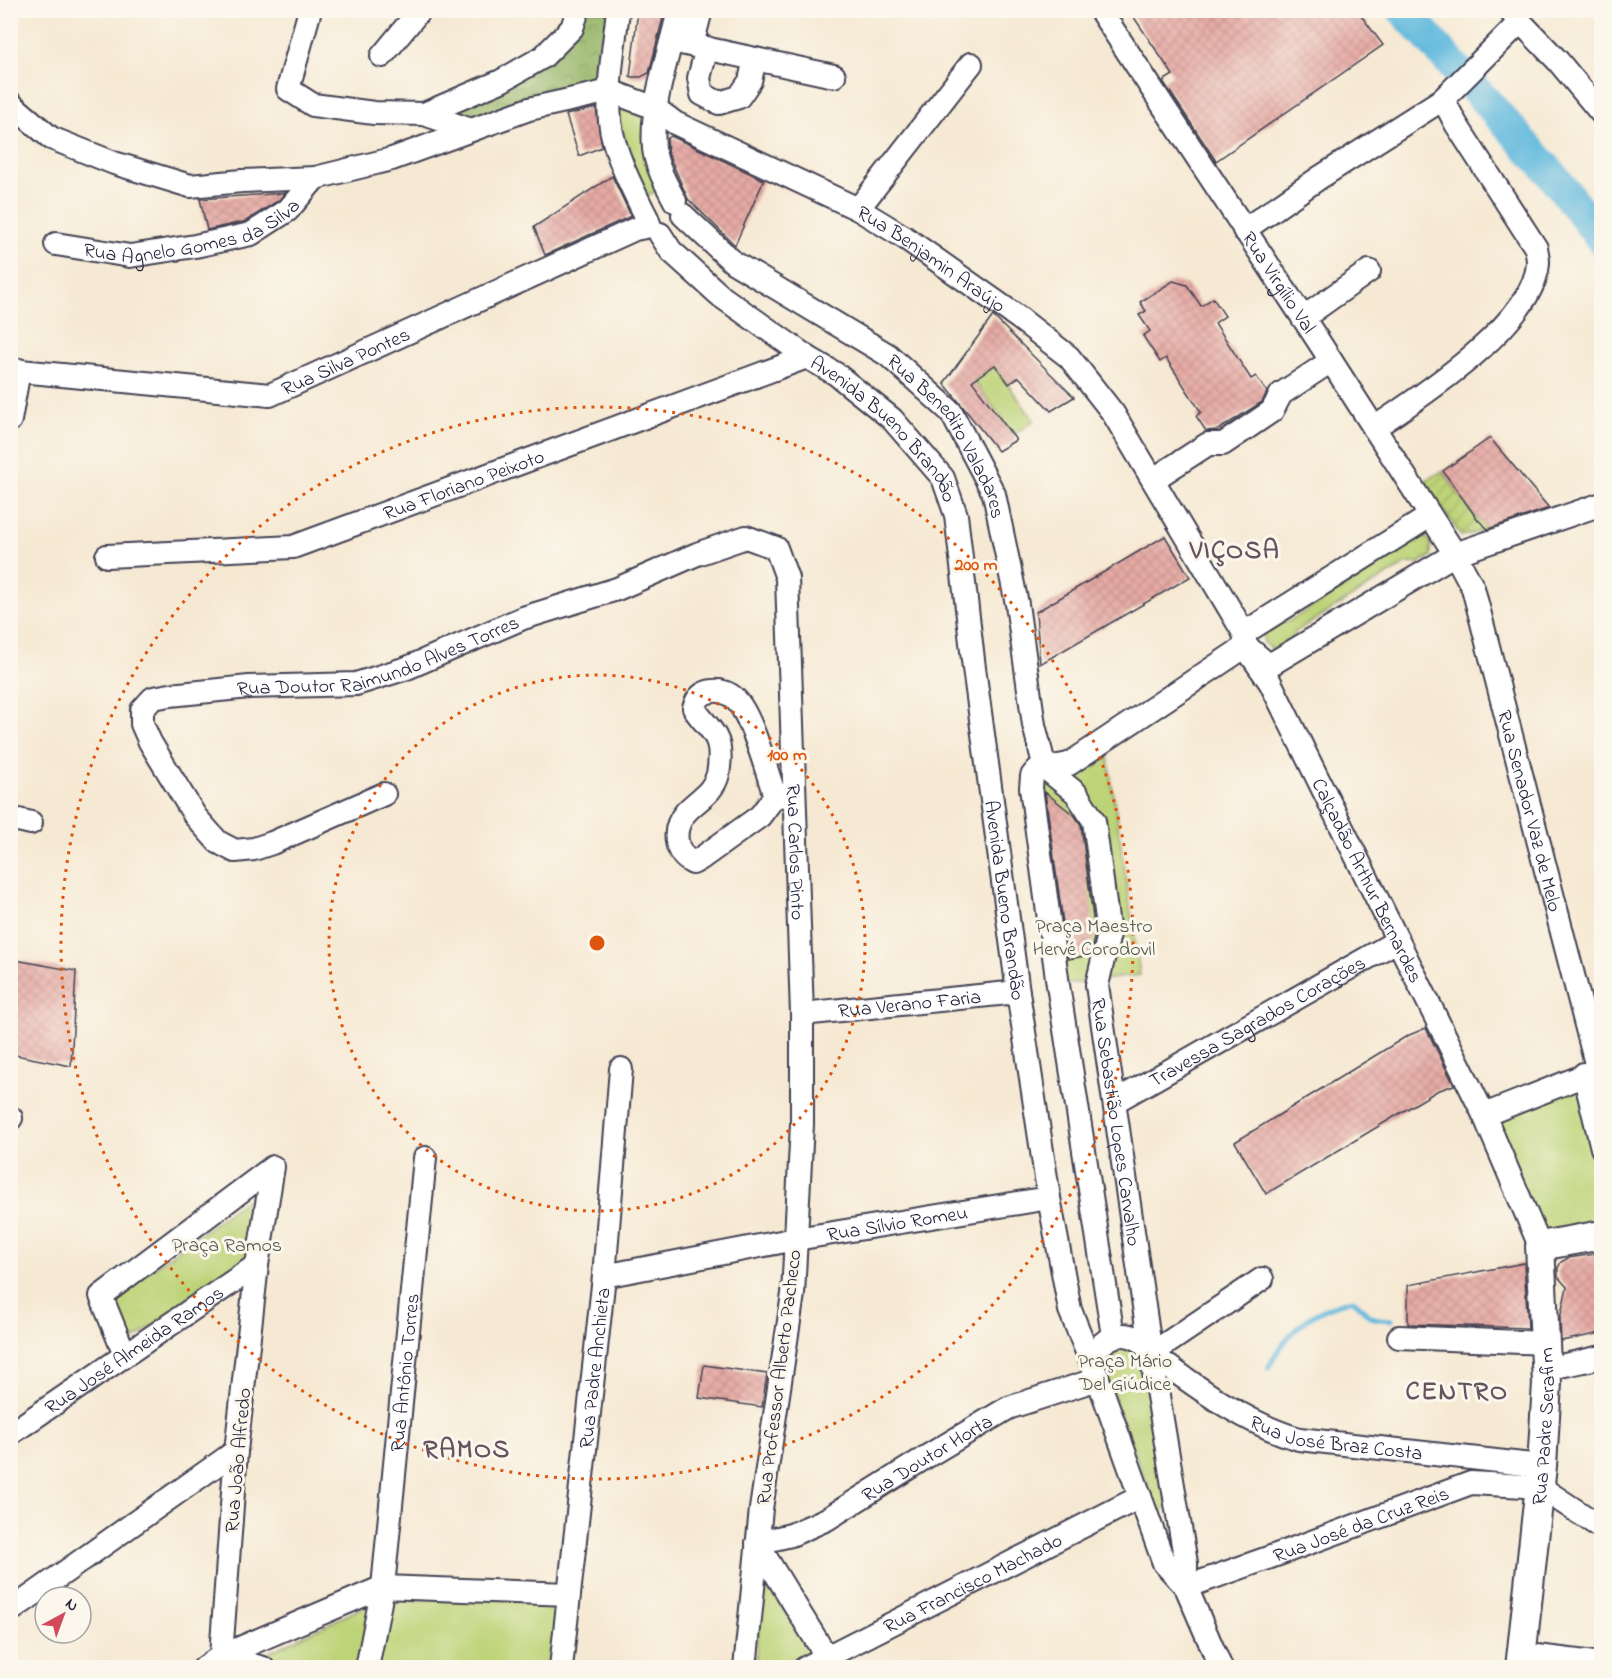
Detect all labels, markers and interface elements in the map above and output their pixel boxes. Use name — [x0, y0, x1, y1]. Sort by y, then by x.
street label: Rua Agnelo Gomes da Silva — [81, 193, 308, 273]
street label: Rua Benjamin Araújo — [850, 199, 1011, 321]
street label: Rua Virgílio Val — [1233, 227, 1322, 340]
street label: Rua Silva Pontes — [278, 321, 415, 405]
street label: Rua Benedito Valadares — [879, 348, 1011, 521]
street label: Avenida Bueno Brandão — [804, 350, 962, 507]
street label: Rua Floriano Peixoto — [380, 443, 549, 529]
district label: VIÇOSA — [1189, 533, 1280, 571]
text: 200 m — [954, 553, 998, 579]
street label: Rua Doutor Raimundo Alves Torres — [236, 609, 524, 705]
street label: Rua Senador Vaz de Melo — [1488, 707, 1568, 915]
text: 100 m — [767, 743, 807, 769]
street label: Calçadão Arthur Bernardes — [1303, 774, 1429, 988]
street label: Rua Carlos Pinto — [777, 784, 811, 921]
street label: Avenida Bueno Brandão — [975, 799, 1031, 1002]
park label: Praça Maestro Hervé Corodovil — [1033, 913, 1155, 965]
centre of rings — [587, 933, 607, 953]
street label: Travessa Sagrados Corações — [1144, 950, 1372, 1096]
street label: Rua Verano Faria — [837, 984, 982, 1027]
street label: Rua Sebastião Lopes Carvalho — [1082, 997, 1147, 1248]
street label: Rua Sílvio Romeu — [825, 1199, 970, 1251]
park label: Praça Ramos — [172, 1232, 282, 1261]
street label: Rua Professor Alberto Pacheco — [750, 1248, 811, 1506]
street label: Rua José Almeida Ramos — [40, 1280, 231, 1423]
street label: Rua Padre Anchieta — [573, 1286, 620, 1450]
street label: Rua Antônio Torres — [384, 1292, 429, 1453]
street label: Rua Padre Serafim — [1526, 1346, 1564, 1507]
park label: Praça Mário Del Giúdice — [1078, 1348, 1172, 1400]
district label: CENTRO — [1405, 1374, 1509, 1412]
street label: Rua João Alfredo — [219, 1387, 260, 1534]
street label: Rua Doutor Horta — [857, 1408, 999, 1511]
street label: Rua José Braz Costa — [1244, 1409, 1424, 1470]
district label: RAMOS — [423, 1432, 511, 1470]
street label: Rua José da Cruz Reis — [1270, 1480, 1454, 1572]
street label: Rua Francisco Machado — [879, 1527, 1068, 1643]
north arrow — [33, 1585, 93, 1645]
text: N — [60, 1593, 84, 1618]

